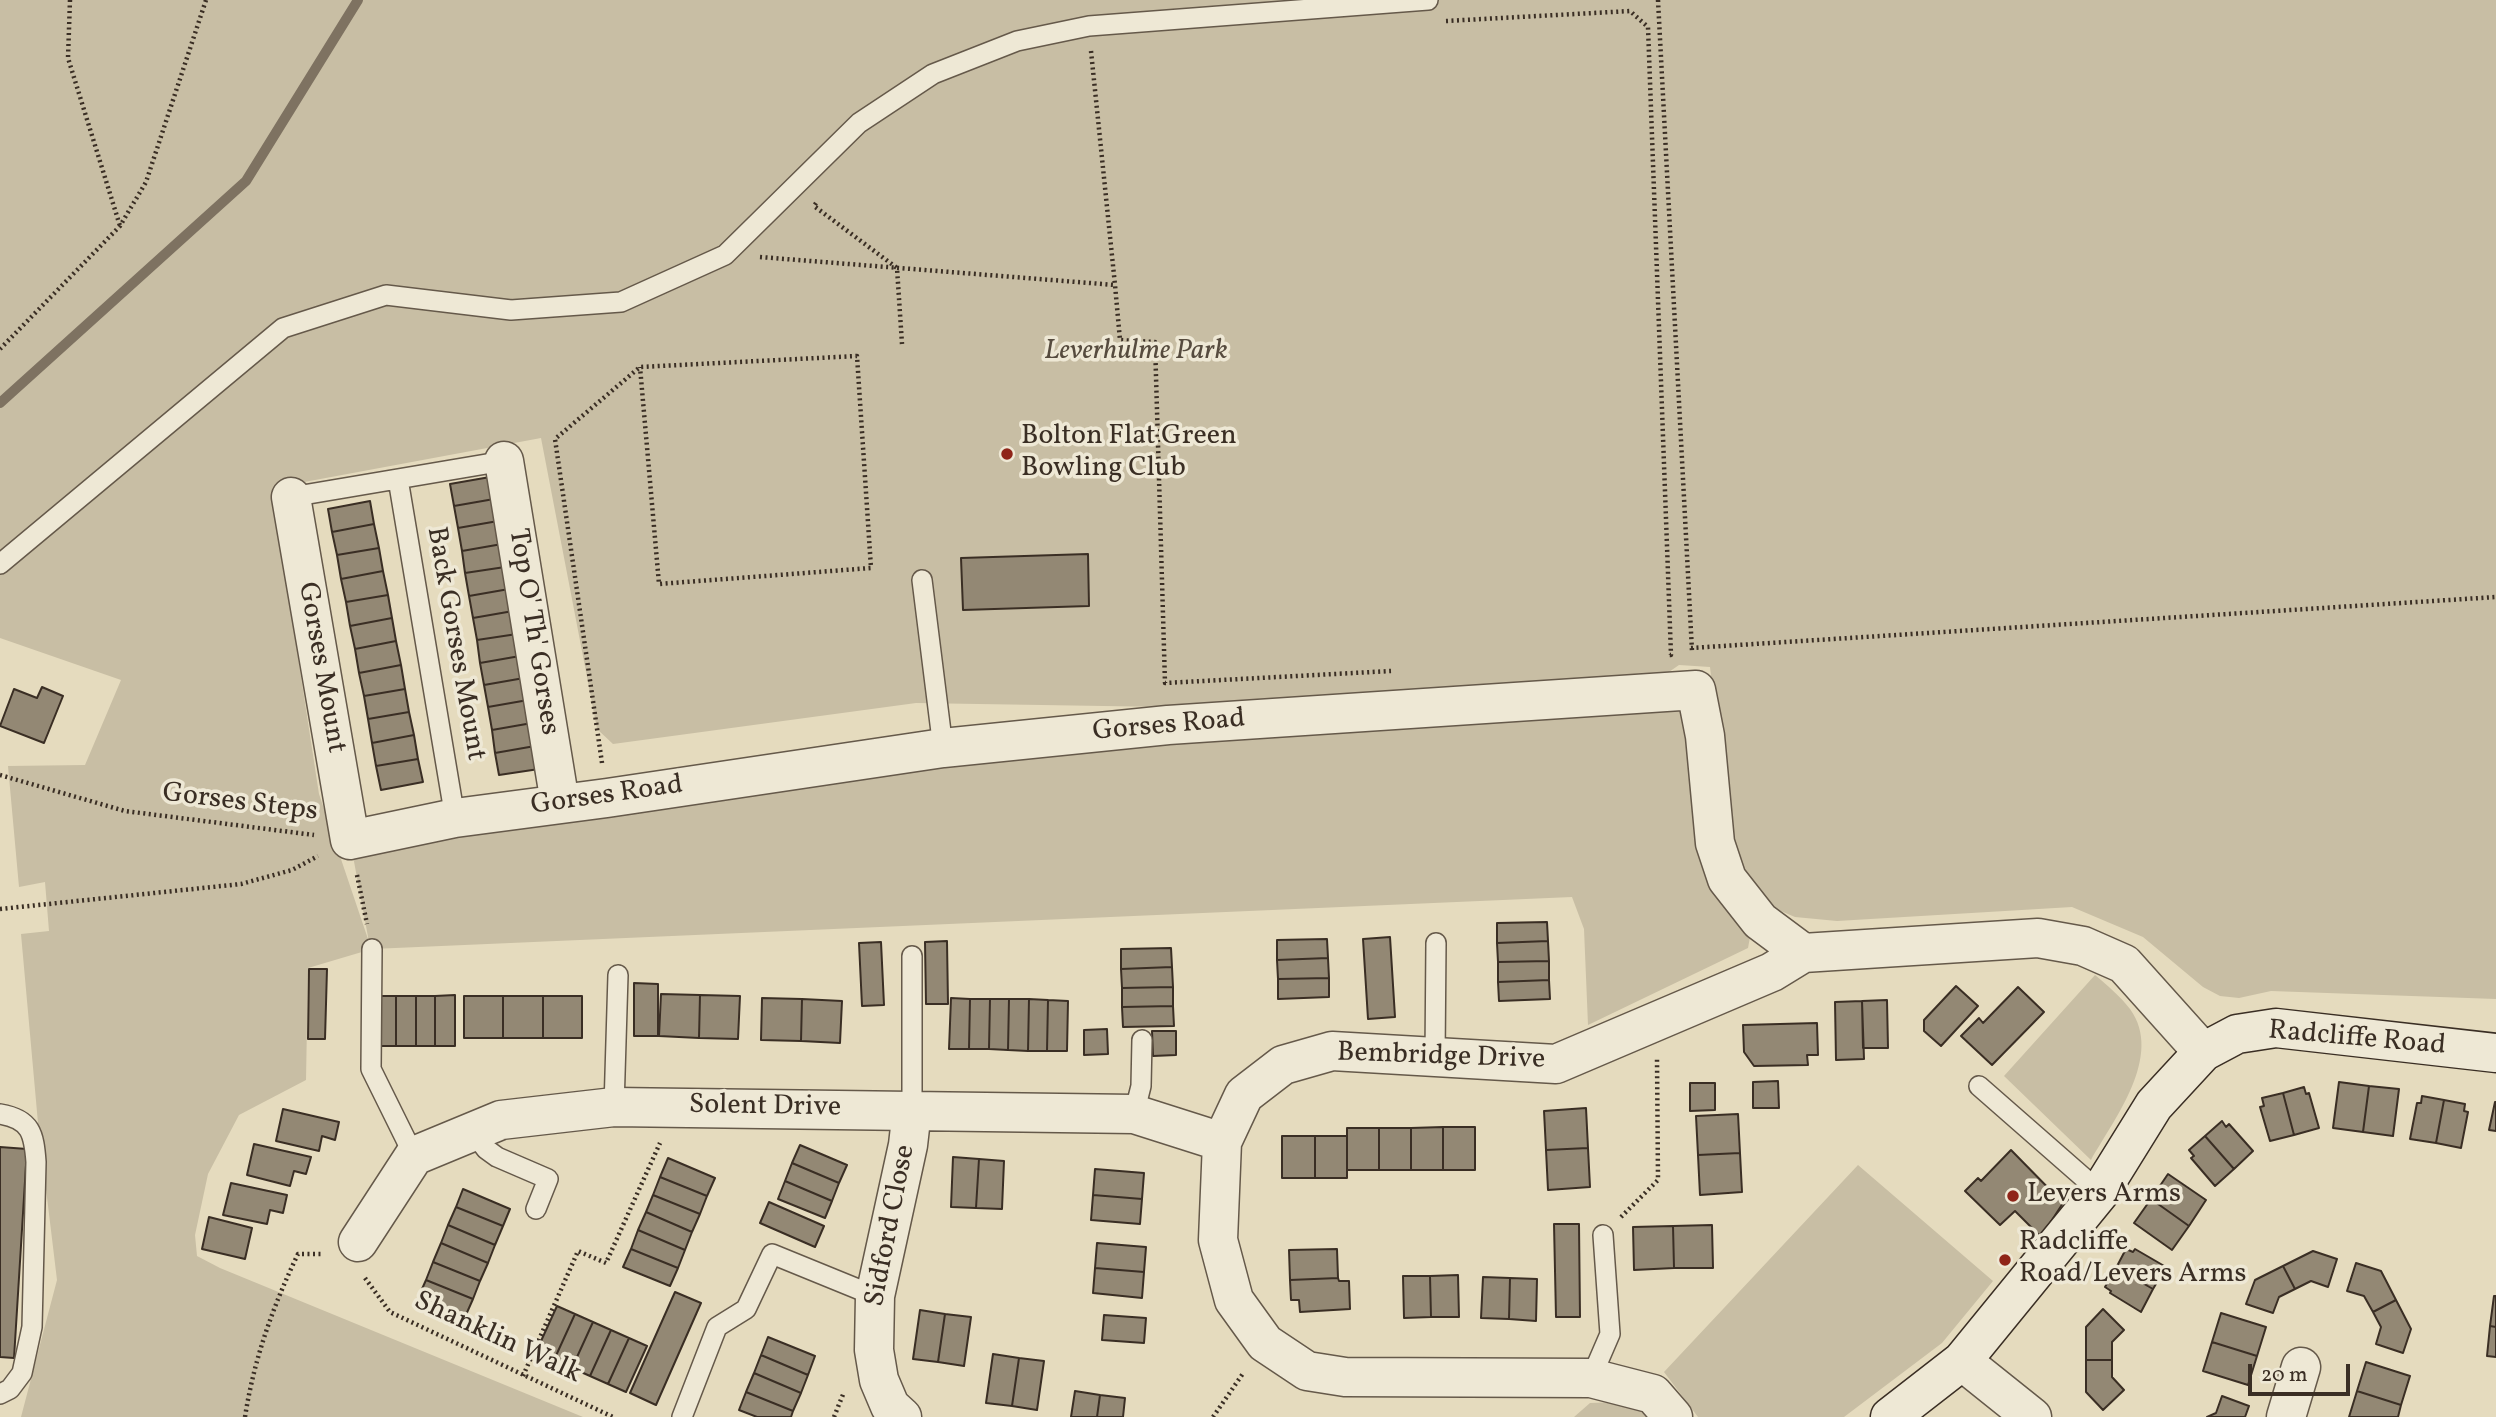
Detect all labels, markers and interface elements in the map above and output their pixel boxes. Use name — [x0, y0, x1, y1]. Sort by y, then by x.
park label: Leverhulme Park — [1044, 336, 1228, 370]
place label: Bolton Flat Green Bowling Club — [1021, 421, 1237, 487]
marker: Bolton Flat Green Bowling Club — [999, 446, 1015, 462]
street label: Back Gorses Mount — [417, 525, 491, 763]
street label: Top O' Th' Gorses — [499, 526, 565, 738]
street label: Gorses Mount — [288, 580, 352, 756]
street label: Gorses Road — [1091, 704, 1247, 750]
street label: Gorses Road — [529, 770, 685, 824]
street label: Gorses Steps — [160, 778, 320, 830]
street label: Radcliffe Road — [2267, 1015, 2447, 1065]
street label: Bembridge Drive — [1336, 1038, 1546, 1078]
street label: Solent Drive — [689, 1090, 841, 1126]
street label: Sidford Close — [860, 1142, 924, 1310]
place label: Levers Arms — [2027, 1179, 2181, 1213]
marker: Levers Arms — [2005, 1188, 2021, 1204]
place label: Radcliffe Road/Levers Arms — [2019, 1227, 2246, 1293]
marker: Radcliffe Road/Levers Arms — [1997, 1252, 2013, 1268]
street label: Shanklin Walk — [408, 1286, 586, 1392]
scale bar — [2251, 1350, 2352, 1394]
text: 20 m — [2261, 1361, 2307, 1390]

